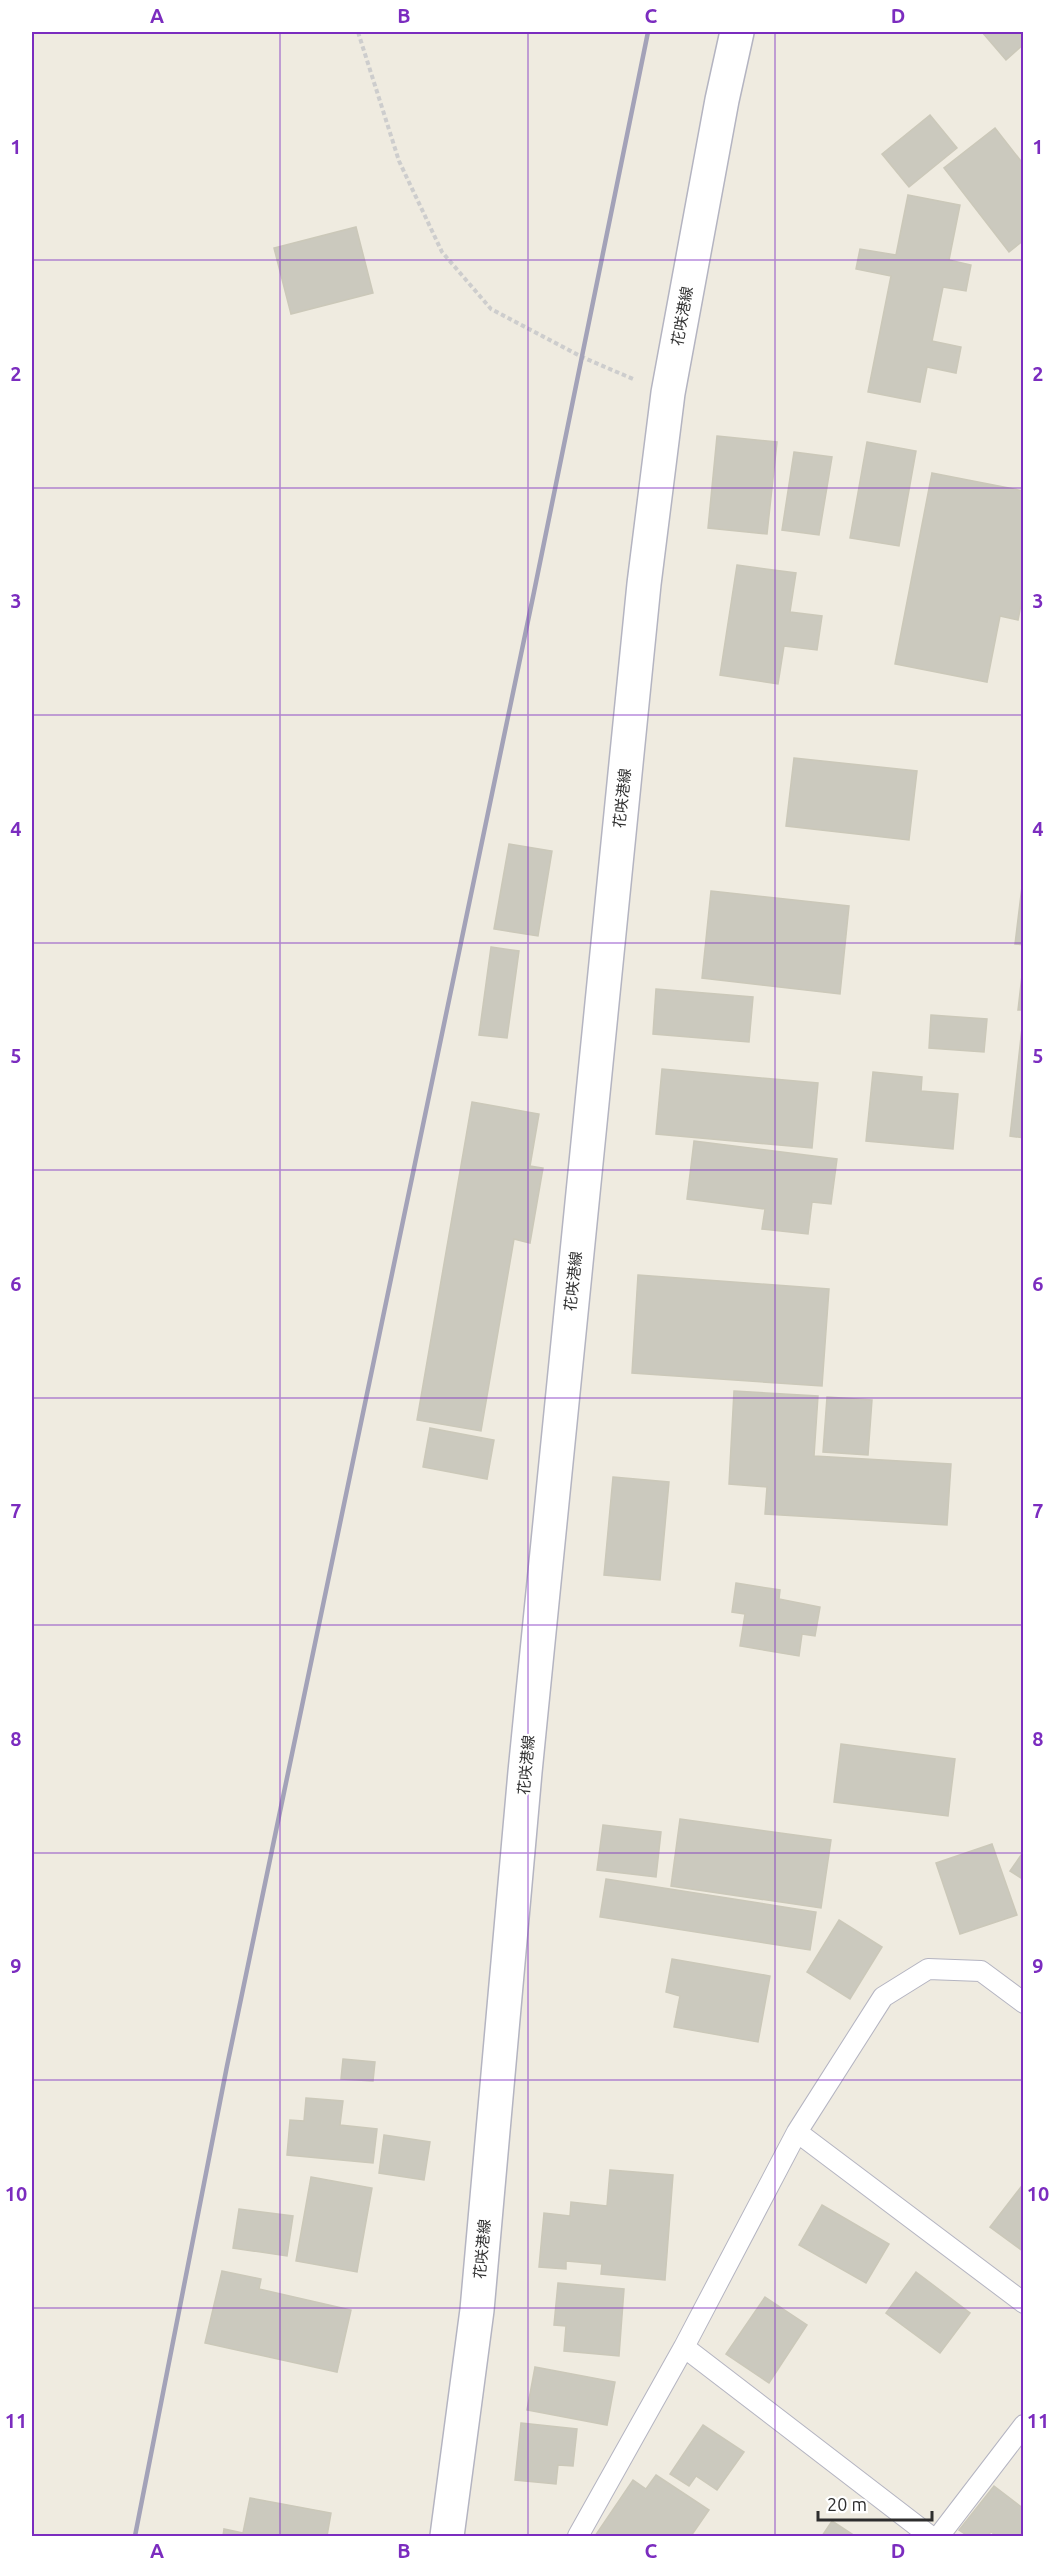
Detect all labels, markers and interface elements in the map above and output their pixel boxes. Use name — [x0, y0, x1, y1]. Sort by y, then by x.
text: A — [150, 4, 164, 27]
text: B — [397, 4, 411, 27]
text: C — [645, 4, 658, 27]
text: D — [891, 4, 905, 27]
text: 1 — [10, 135, 22, 158]
text: 1 — [1032, 135, 1044, 158]
street label: 花咲港線 — [668, 285, 696, 347]
text: 2 — [10, 362, 22, 385]
text: 2 — [1032, 362, 1044, 385]
text: 3 — [10, 589, 22, 612]
text: 3 — [1032, 589, 1044, 612]
street label: 花咲港線 — [610, 767, 634, 829]
text: 4 — [10, 817, 22, 840]
text: 4 — [1032, 817, 1044, 840]
text: 5 — [10, 1044, 22, 1067]
text: 5 — [1032, 1044, 1044, 1067]
street label: 花咲港線 — [561, 1250, 585, 1312]
text: 6 — [10, 1272, 22, 1295]
text: 6 — [1032, 1272, 1044, 1295]
text: 7 — [10, 1499, 22, 1522]
text: 7 — [1032, 1499, 1044, 1522]
text: 8 — [10, 1727, 22, 1750]
text: 8 — [1032, 1727, 1044, 1750]
street label: 花咲港線 — [515, 1734, 537, 1796]
text: 9 — [10, 1954, 22, 1977]
text: 9 — [1032, 1954, 1044, 1977]
text: 10 — [5, 2182, 27, 2205]
text: 10 — [1027, 2182, 1049, 2205]
street label: 花咲港線 — [471, 2218, 493, 2280]
text: 11 — [5, 2409, 27, 2432]
text: 11 — [1027, 2409, 1049, 2432]
scale bar — [818, 2484, 932, 2522]
text: 20 m — [827, 2494, 867, 2514]
text: A — [150, 2539, 164, 2562]
text: B — [397, 2539, 411, 2562]
text: C — [645, 2539, 658, 2562]
text: D — [891, 2539, 905, 2562]

